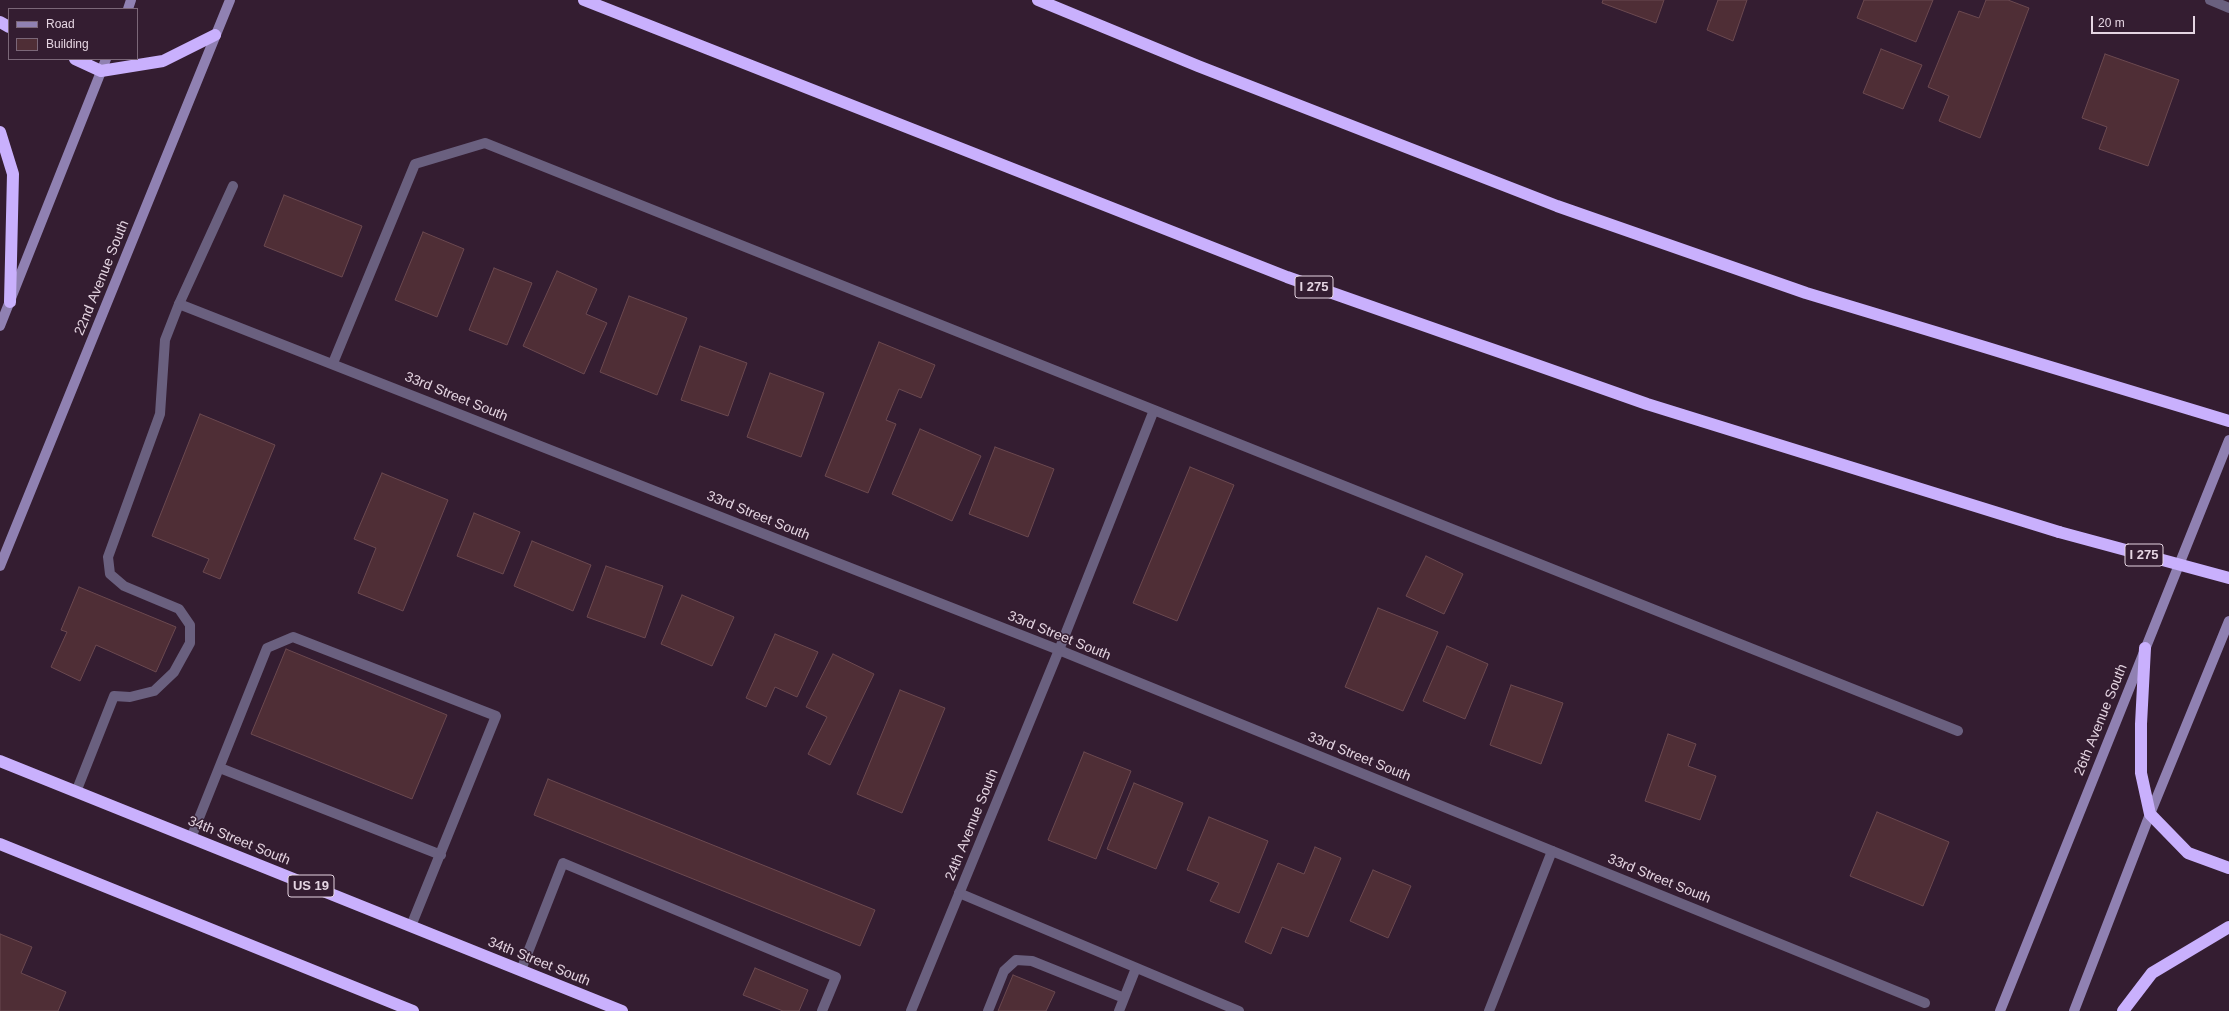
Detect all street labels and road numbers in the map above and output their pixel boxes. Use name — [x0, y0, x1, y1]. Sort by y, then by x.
street label: 22nd Avenue South — [71, 218, 133, 338]
road number: I 275 — [1295, 276, 1333, 298]
street label: 33rd Street South — [402, 369, 510, 425]
street label: 33rd Street South — [704, 488, 812, 544]
road number: I 275 — [2125, 544, 2163, 566]
street label: 33rd Street South — [1005, 608, 1113, 664]
street label: 26th Avenue South — [2071, 662, 2131, 778]
street label: 33rd Street South — [1305, 729, 1413, 785]
street label: 24th Avenue South — [942, 767, 1002, 883]
street label: 34th Street South — [185, 813, 293, 869]
street label: 33rd Street South — [1605, 851, 1713, 907]
road number: US 19 — [288, 875, 334, 897]
street label: 34th Street South — [485, 934, 593, 990]

